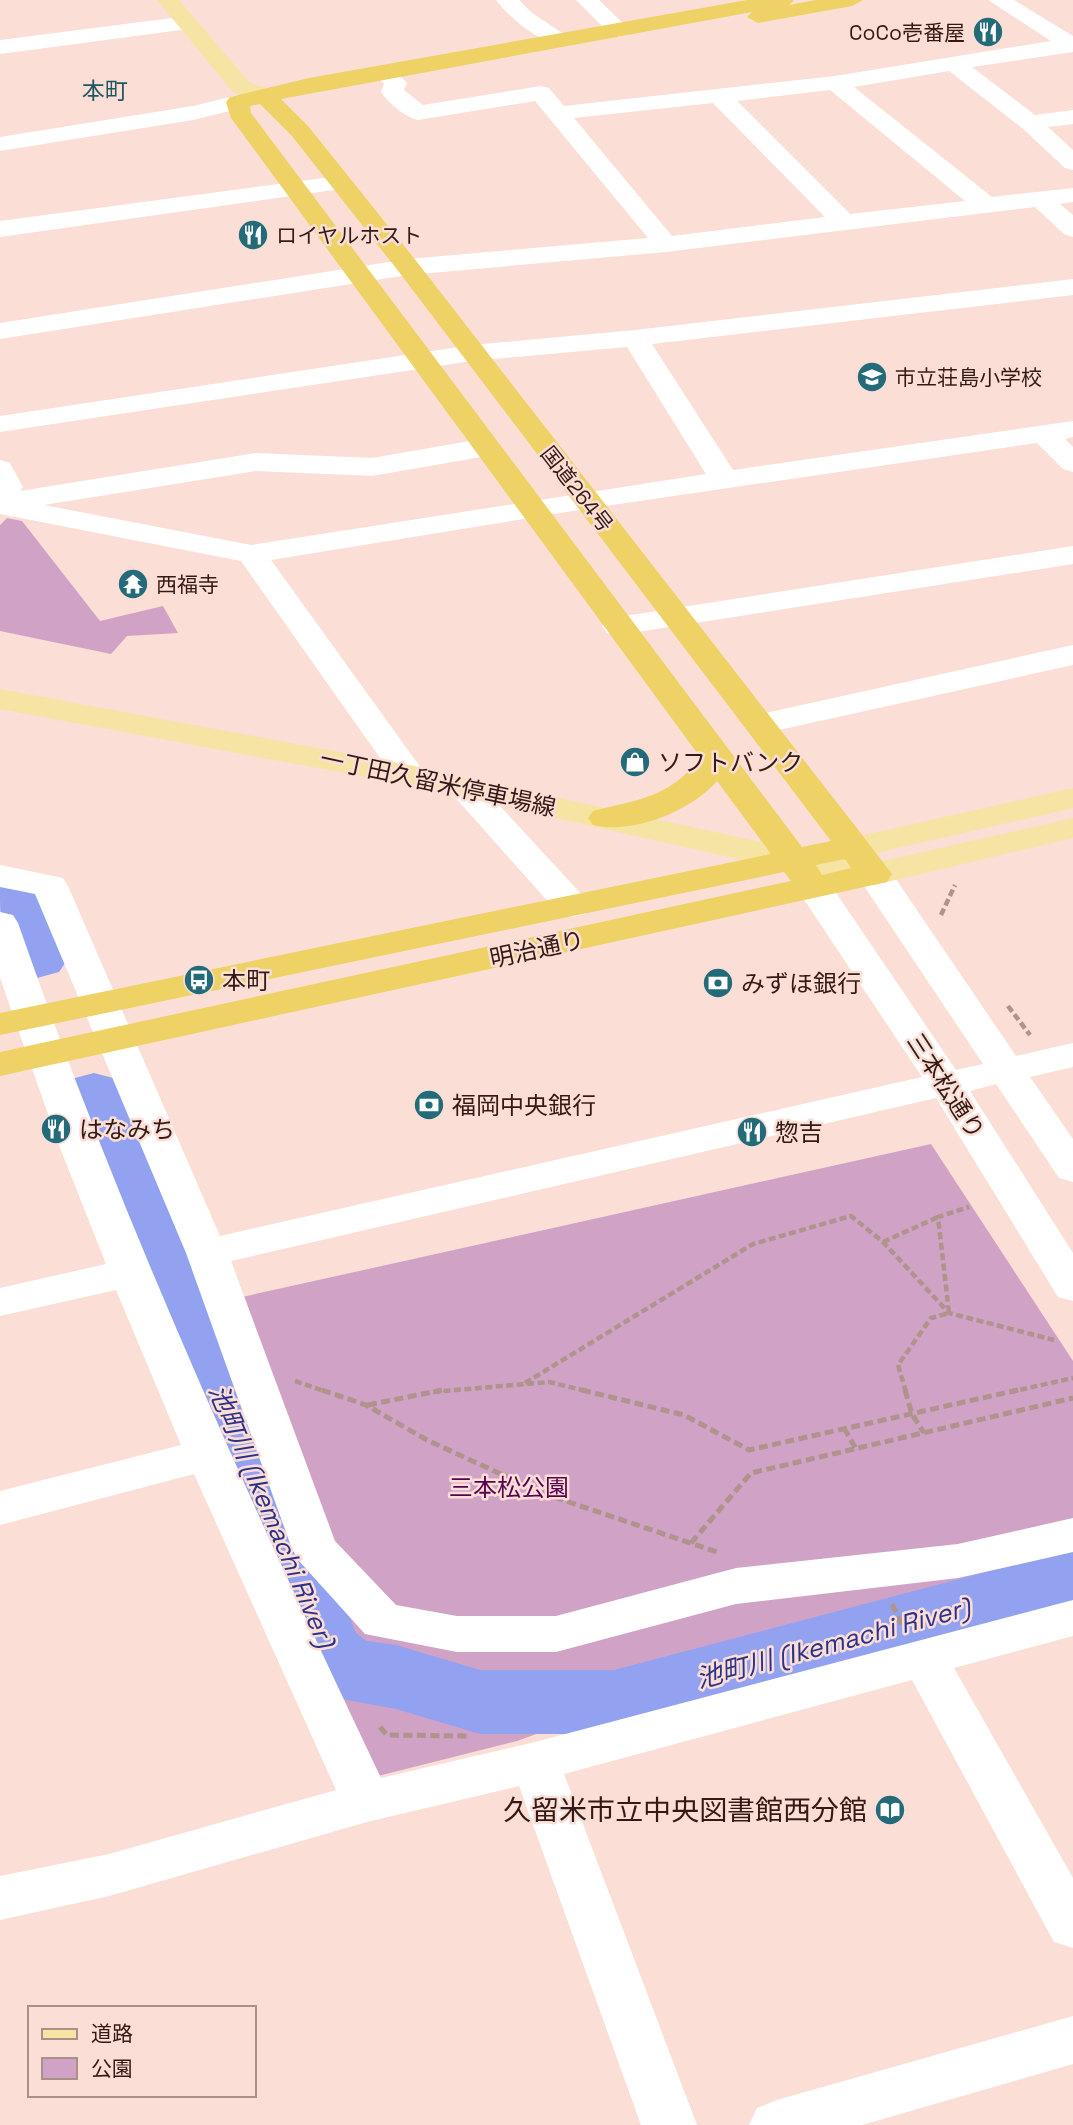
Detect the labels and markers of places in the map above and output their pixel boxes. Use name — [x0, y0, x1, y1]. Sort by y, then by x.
restaurant icon: CoCo壱番屋 — [971, 15, 1005, 49]
place label: CoCo壱番屋 — [849, 19, 965, 46]
restaurant icon: ロイヤルホスト — [236, 218, 270, 252]
place label: ロイヤルホスト — [276, 222, 422, 249]
school or university icon: 市立荘島小学校 — [855, 360, 889, 394]
place label: 市立荘島小学校 — [895, 364, 1042, 391]
temple icon: 西福寺 — [116, 567, 150, 601]
place label: 西福寺 — [156, 571, 219, 598]
shop icon: ソフトバンク — [618, 745, 652, 779]
place label: ソフトバンク — [658, 747, 803, 778]
bus stop icon: 本町 — [182, 963, 216, 997]
place label: 本町 — [222, 965, 270, 996]
bank icon: みずほ銀行 — [701, 966, 735, 1000]
place label: みずほ銀行 — [741, 968, 861, 999]
bank icon: 福岡中央銀行 — [412, 1088, 446, 1122]
place label: 福岡中央銀行 — [452, 1090, 596, 1121]
restaurant icon: はなみち — [39, 1112, 73, 1146]
place label: はなみち — [79, 1114, 175, 1145]
restaurant icon: 惣吉 — [735, 1115, 769, 1149]
place label: 惣吉 — [775, 1117, 823, 1148]
place label: 久留米市立中央図書館西分館 — [503, 1792, 867, 1828]
library icon: 久留米市立中央図書館西分館 — [873, 1793, 907, 1827]

